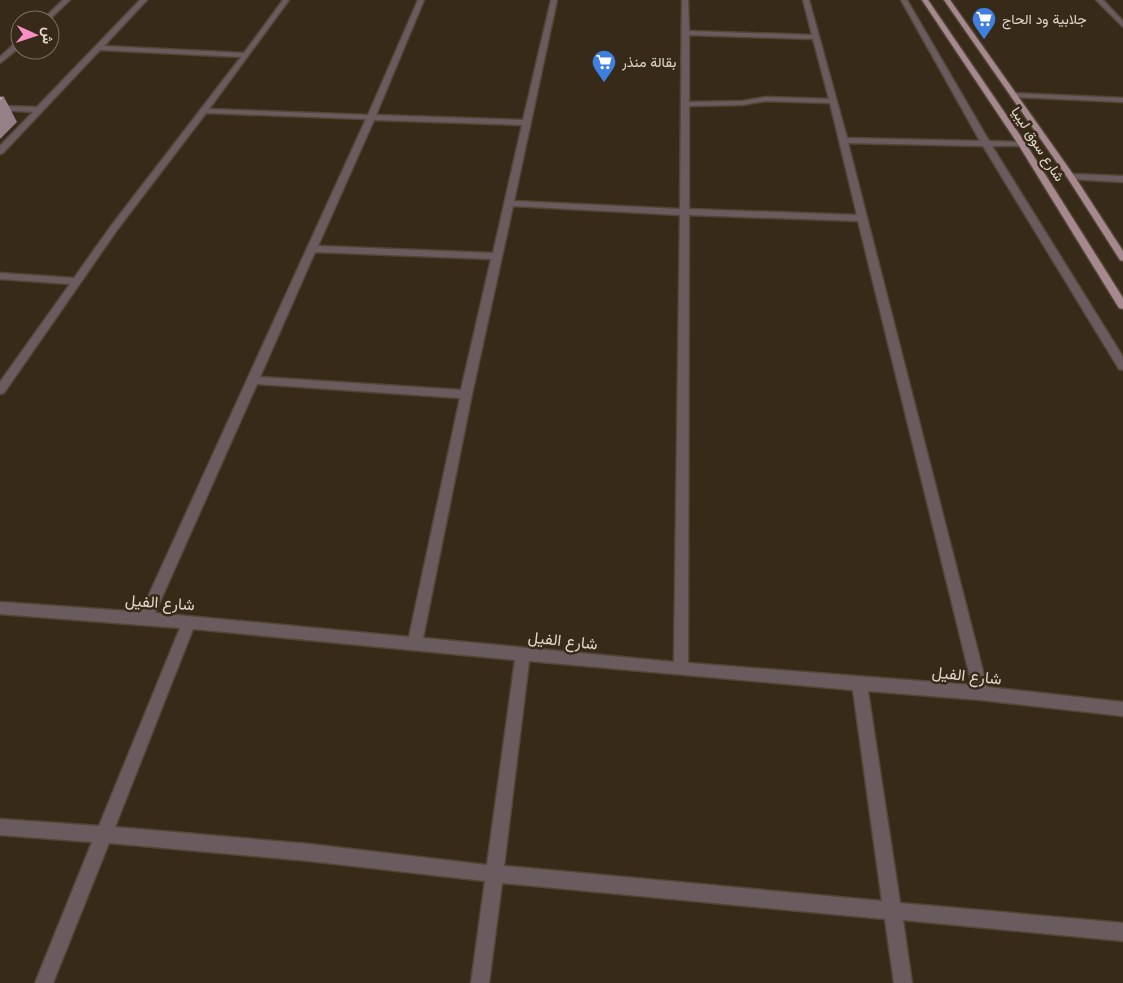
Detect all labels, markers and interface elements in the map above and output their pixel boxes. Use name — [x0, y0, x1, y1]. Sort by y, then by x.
supermarket icon: جلابية ود الحاج — [971, 6, 997, 40]
north arrow — [10, 10, 60, 60]
place label: جلابية ود الحاج — [1002, 10, 1087, 30]
text: ش — [39, 27, 57, 45]
supermarket icon: بقالة منذر — [591, 49, 617, 83]
place label: بقالة منذر — [621, 53, 676, 71]
street label: شارع سوق ليبيا — [1005, 103, 1069, 186]
street label: شارع الفيل — [124, 590, 196, 616]
street label: شارع الفيل — [527, 626, 599, 656]
street label: شارع الفيل — [931, 661, 1003, 691]

